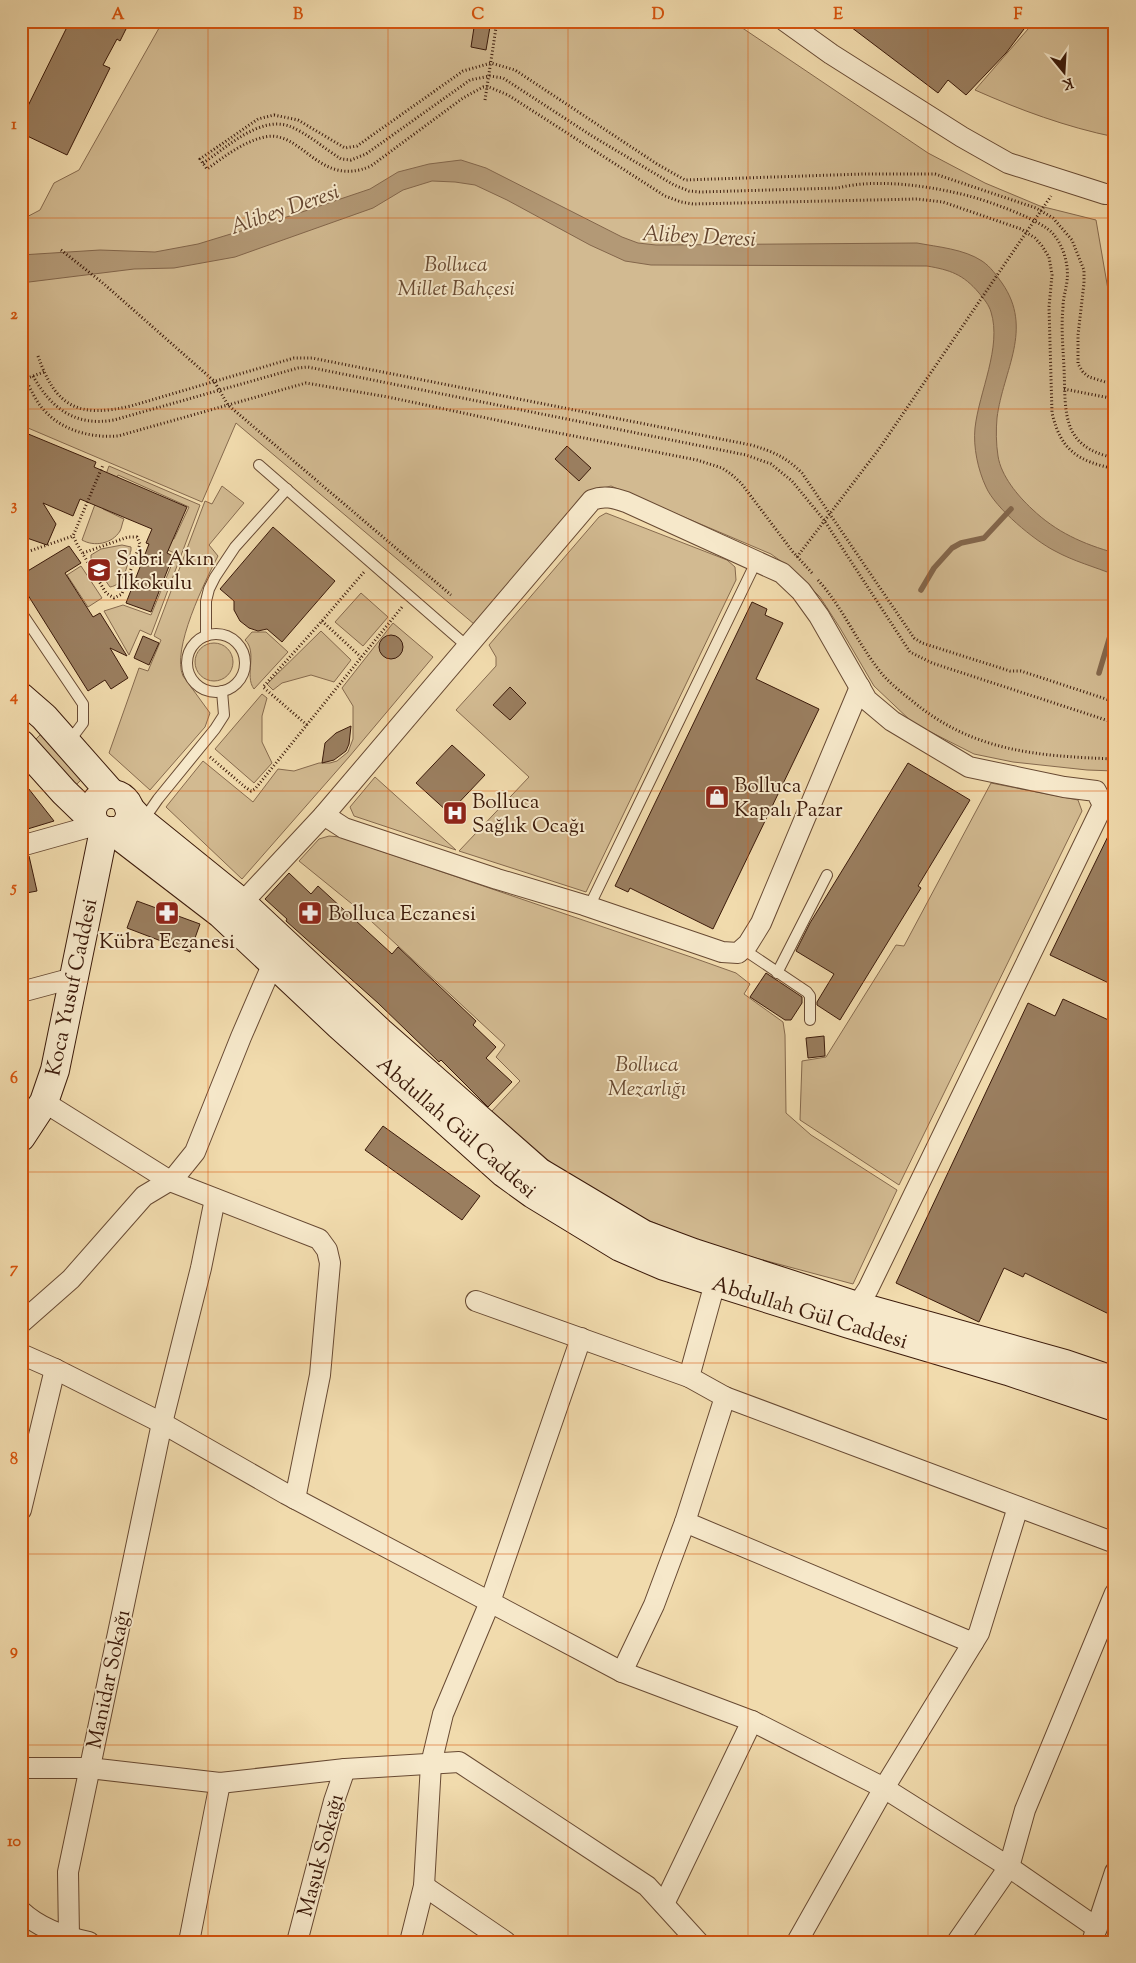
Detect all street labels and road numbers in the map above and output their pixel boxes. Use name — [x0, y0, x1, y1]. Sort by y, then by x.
street label: Koca Yusuf Caddesi — [40, 896, 106, 1079]
street label: Abdullah Gül Caddesi — [369, 1051, 542, 1207]
street label: Abdullah Gül Caddesi — [708, 1270, 911, 1358]
street label: Manidar Sokağı — [81, 1607, 139, 1752]
street label: Maşuk Sokağı — [291, 1791, 353, 1920]

